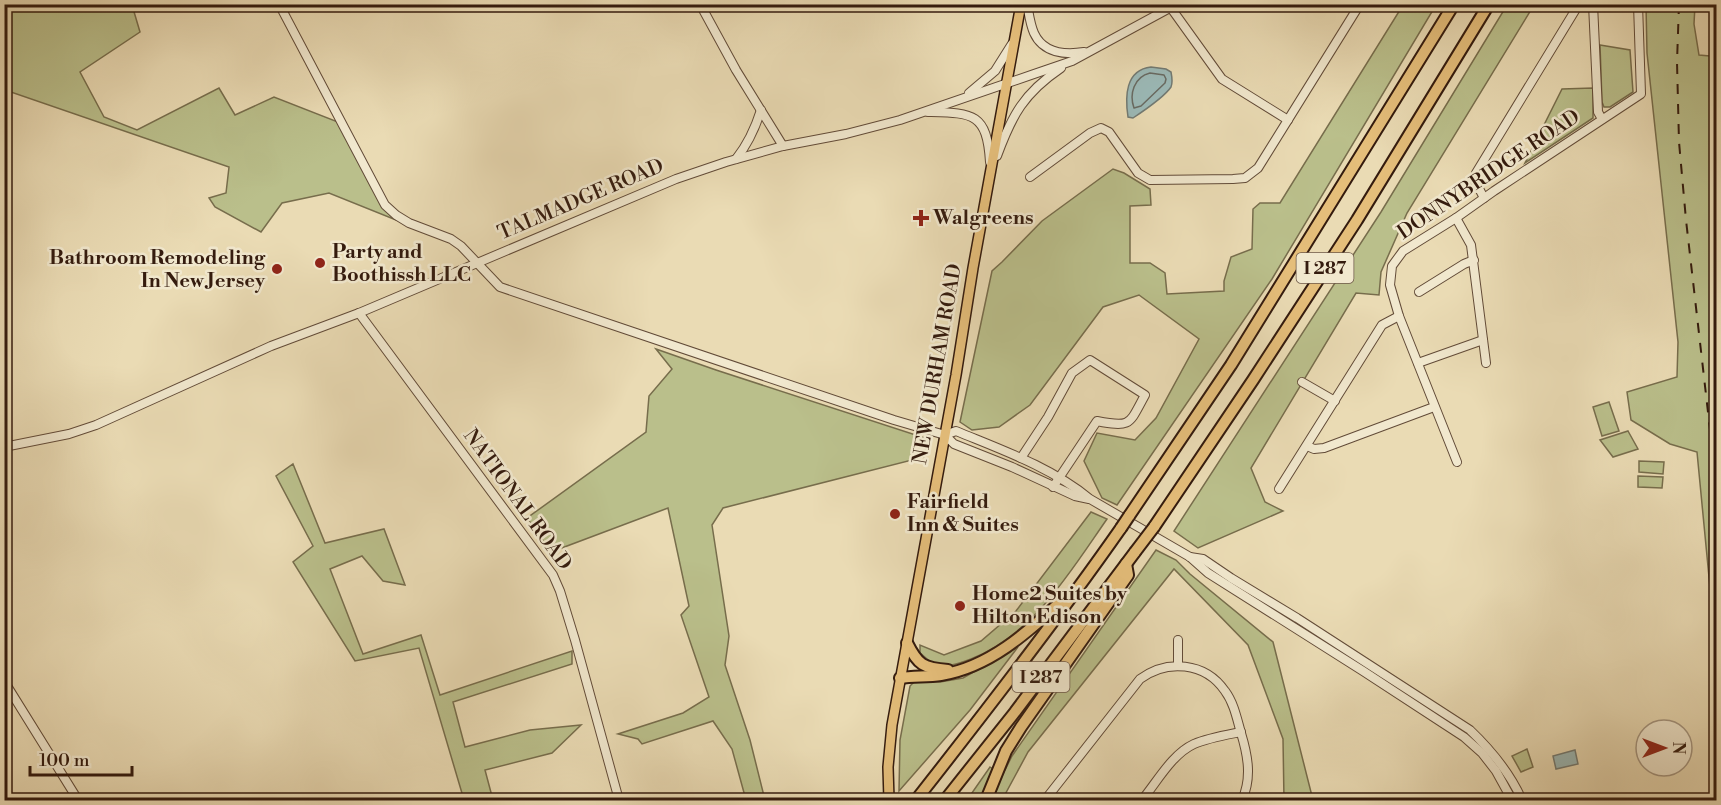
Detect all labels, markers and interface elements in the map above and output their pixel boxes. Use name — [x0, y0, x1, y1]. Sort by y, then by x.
street label: DONNYBRIDGE ROAD — [1393, 105, 1585, 245]
street label: TALMADGE ROAD — [494, 154, 668, 246]
place label: Walgreens — [932, 206, 1034, 231]
marker: Walgreens — [914, 211, 928, 225]
place label: Party and Boothissh LLC — [332, 240, 471, 288]
place label: Bathroom Remodeling In New Jersey — [49, 246, 266, 294]
road number: I 287 — [1296, 253, 1354, 283]
marker: Party and Boothissh LLC — [313, 256, 327, 270]
marker: Bathroom Remodeling In New Jersey — [270, 262, 284, 276]
street label: NEW DURHAM ROAD — [908, 262, 968, 466]
street label: NATIONAL ROAD — [457, 425, 577, 575]
place label: Fairfield Inn & Suites — [907, 490, 1019, 538]
marker: Fairfield Inn & Suites — [888, 507, 902, 521]
place label: Home2 Suites by Hilton Edison — [972, 582, 1128, 630]
marker: Home2 Suites by Hilton Edison — [953, 599, 967, 613]
road number: I 287 — [1012, 662, 1070, 692]
north arrow — [1634, 718, 1694, 778]
scale bar — [30, 739, 132, 777]
text: N — [1668, 742, 1688, 755]
text: 100 m — [39, 749, 90, 772]

